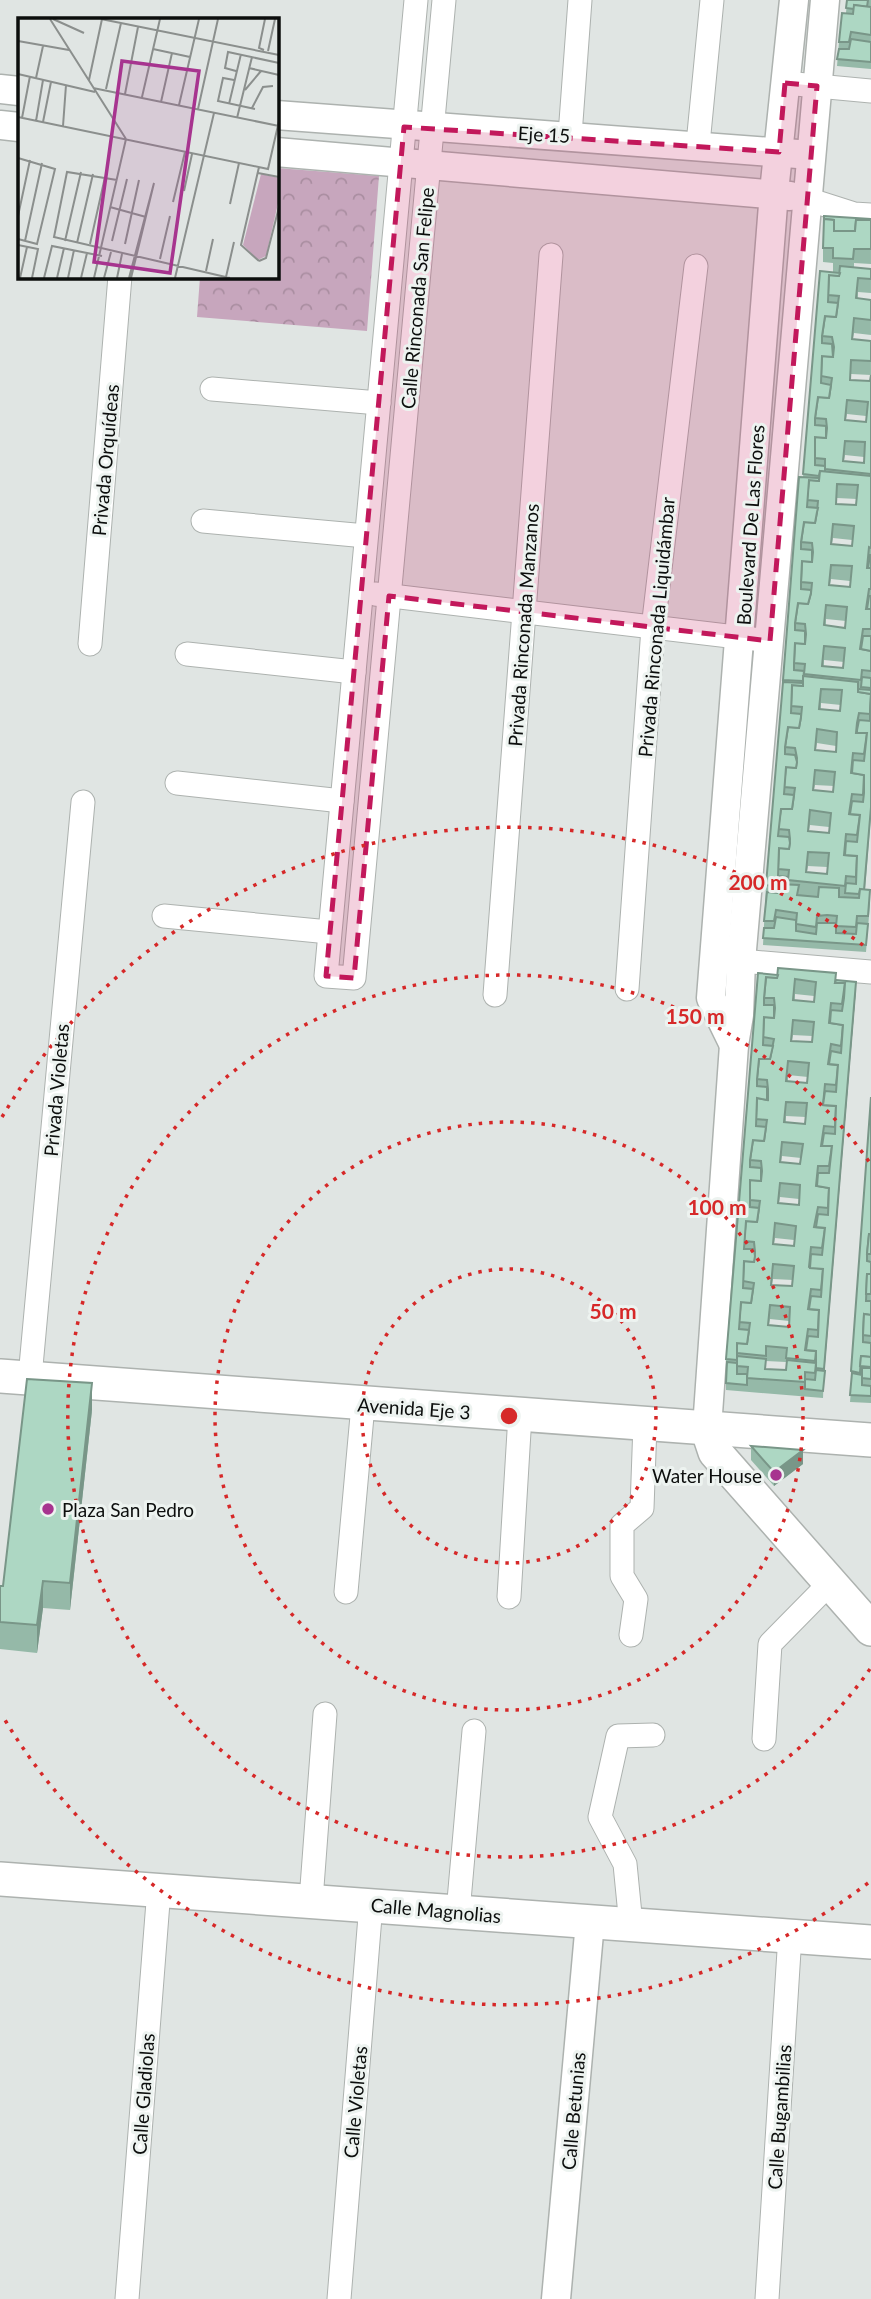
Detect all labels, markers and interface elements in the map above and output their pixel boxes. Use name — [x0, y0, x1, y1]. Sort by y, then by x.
inset map — [18, 18, 278, 278]
street label: Eje 15 — [517, 121, 571, 147]
street label: Calle Rinconada San Felipe — [396, 186, 438, 410]
street label: Privada Orquídeas — [87, 383, 123, 537]
street label: Boulevard De Las Flores — [732, 424, 768, 626]
street label: Privada Rinconada Liquidámbar — [633, 496, 679, 758]
street label: Privada Rinconada Manzanos — [503, 503, 543, 747]
text: 200 m — [728, 869, 788, 894]
text: 150 m — [665, 1003, 725, 1028]
street label: Privada Violetas — [39, 1023, 73, 1157]
text: 100 m — [687, 1194, 747, 1219]
text: 50 m — [589, 1298, 637, 1323]
street label: Avenida Eje 3 — [357, 1393, 471, 1423]
centre of rings — [497, 1404, 521, 1428]
place label: Water House — [652, 1464, 762, 1487]
marker: Water House — [768, 1467, 784, 1483]
place label: Plaza San Pedro — [62, 1498, 194, 1521]
marker: Plaza San Pedro — [40, 1501, 56, 1517]
street label: Calle Magnolias — [370, 1893, 502, 1927]
street label: Calle Gladiolas — [127, 2032, 159, 2156]
street label: Calle Bugambilias — [762, 2044, 796, 2190]
street label: Calle Violetas — [339, 2045, 371, 2159]
street label: Calle Betunias — [556, 2051, 590, 2171]

